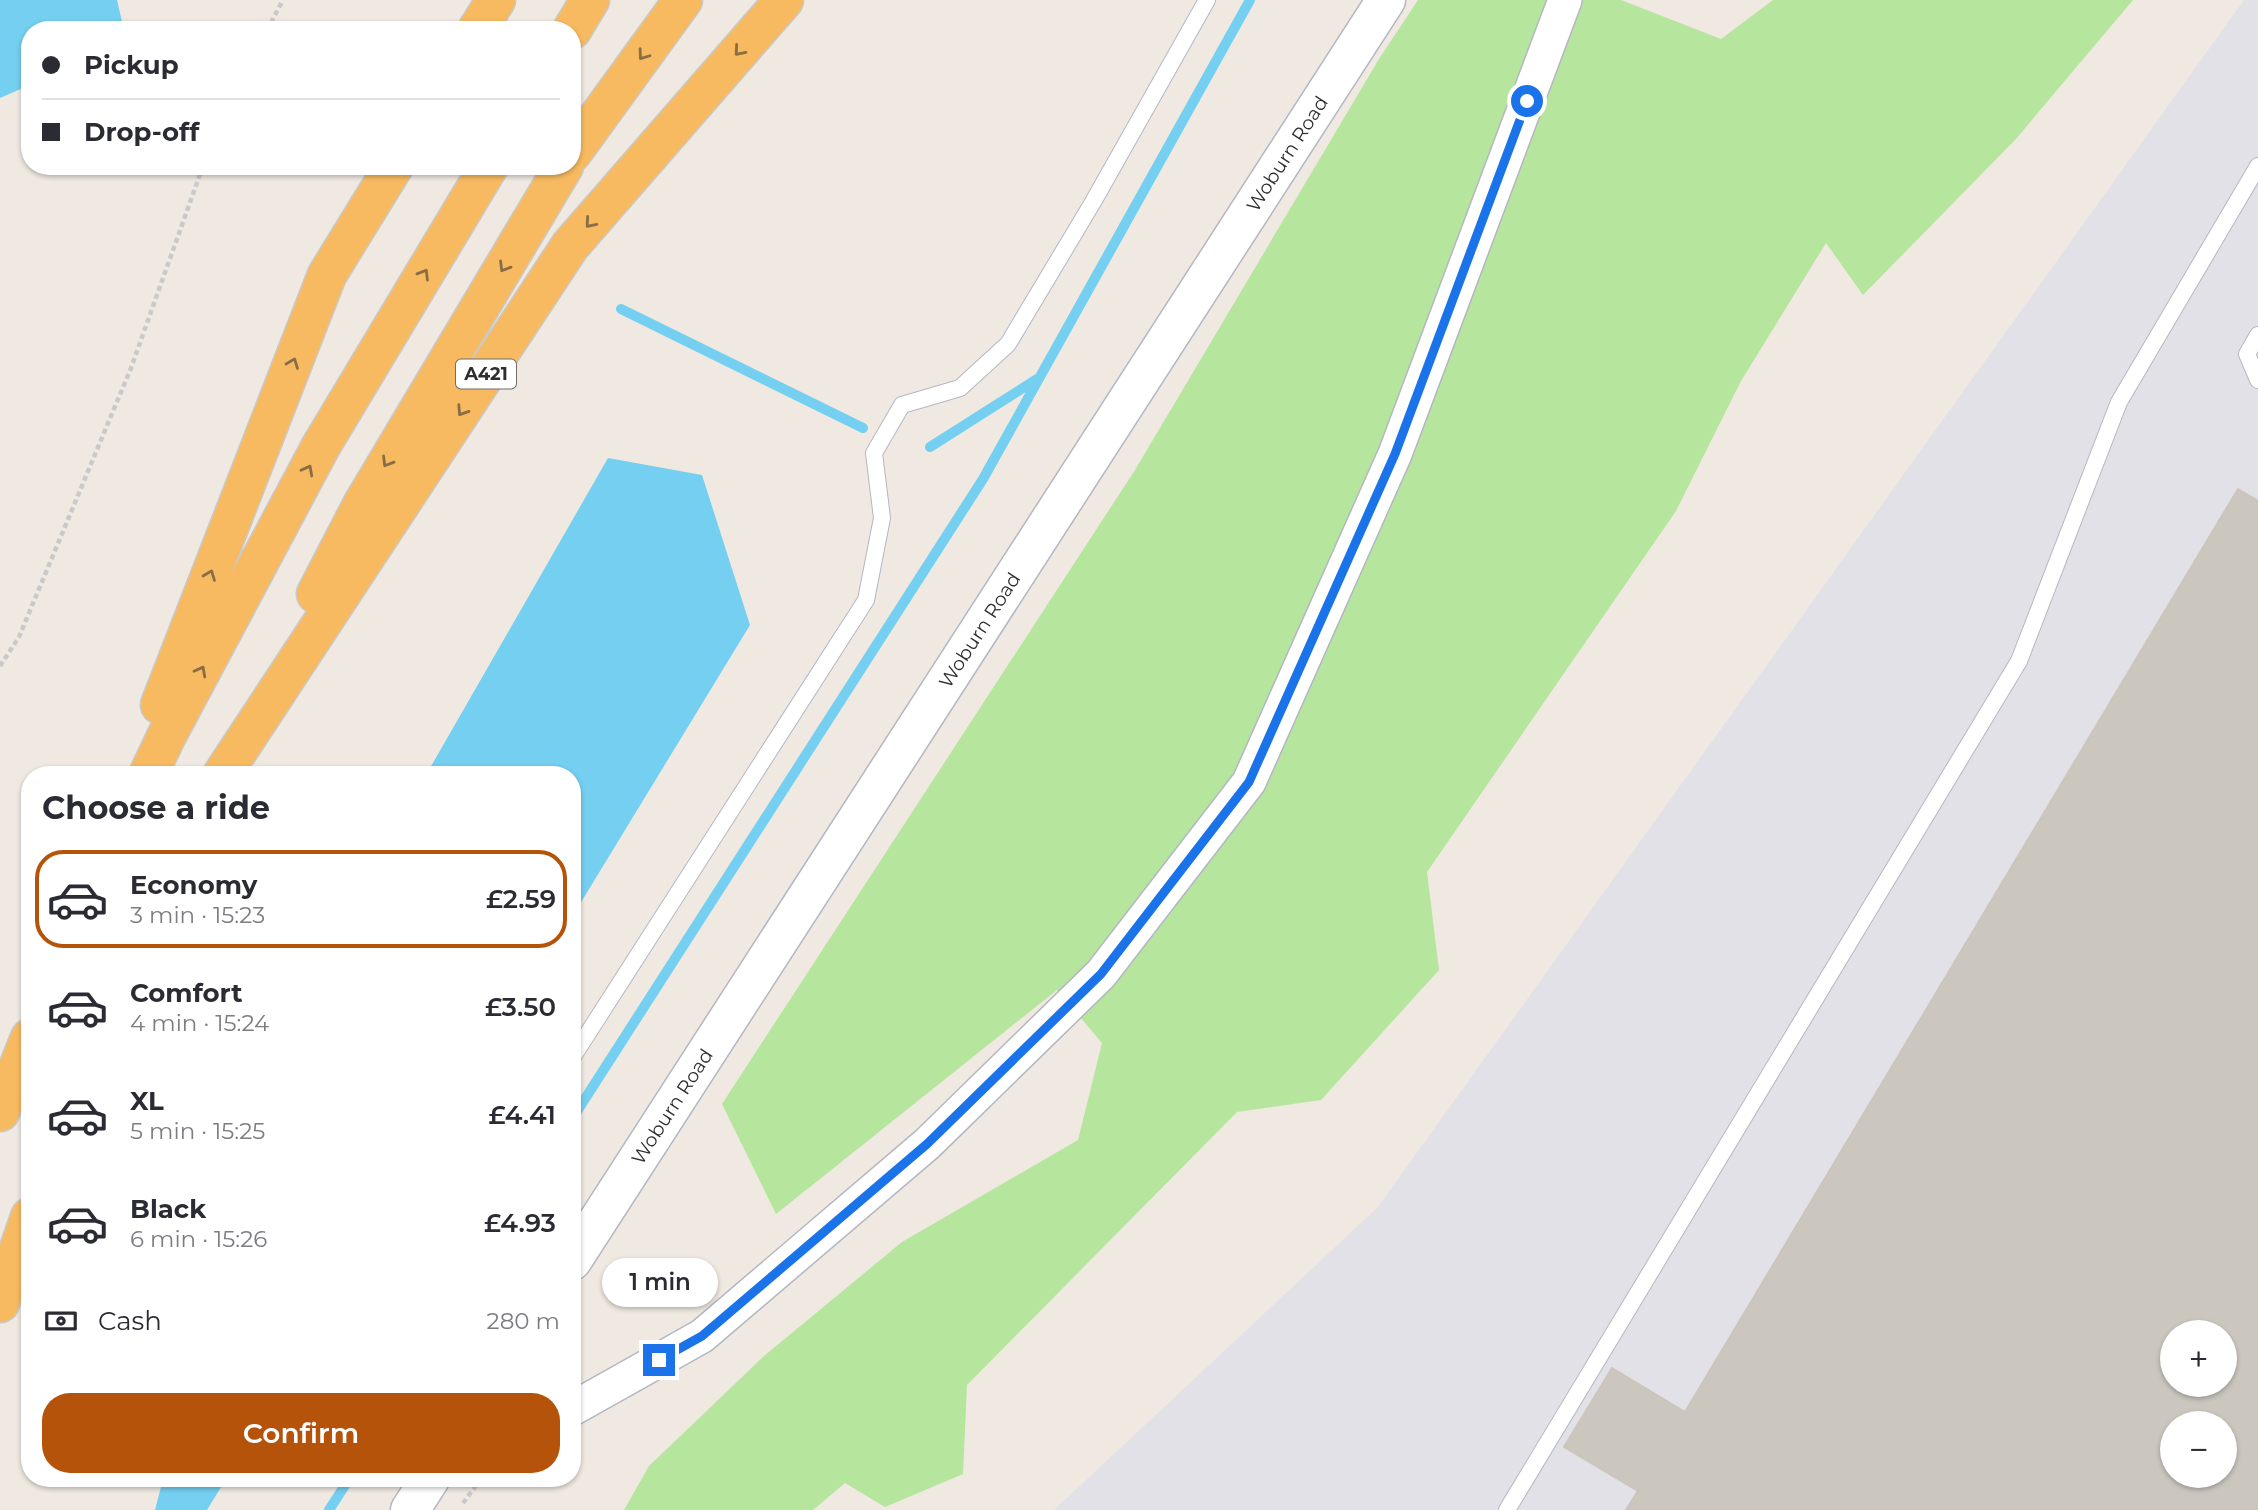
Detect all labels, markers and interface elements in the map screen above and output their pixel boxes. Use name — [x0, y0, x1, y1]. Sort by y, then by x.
one-way arrow — [735, 43, 748, 56]
one-way arrow — [638, 47, 651, 60]
text: Pickup — [84, 49, 179, 81]
route start — [1511, 85, 1543, 117]
street label: Woburn Road — [1241, 92, 1332, 216]
text: Drop-off — [84, 116, 199, 148]
one-way arrow — [586, 215, 598, 228]
one-way arrow — [499, 259, 512, 272]
one-way arrow — [415, 268, 428, 281]
one-way arrow — [284, 357, 298, 369]
road number: A421 — [456, 360, 516, 388]
one-way arrow — [458, 403, 470, 416]
one-way arrow — [383, 455, 396, 468]
one-way arrow — [300, 465, 313, 477]
street label: Woburn Road — [934, 568, 1025, 692]
one-way arrow — [202, 569, 216, 581]
one-way arrow — [193, 665, 206, 678]
text: Choose a ride — [42, 788, 270, 827]
icon: car — [46, 868, 109, 931]
text: Economy — [130, 869, 257, 901]
text: £2.59 — [486, 883, 556, 915]
text: 3 min · 15:23 — [130, 901, 265, 929]
icon: car — [46, 976, 109, 1039]
text: Comfort — [130, 977, 242, 1009]
text: £3.50 — [485, 991, 556, 1023]
text: 4 min · 15:24 — [130, 1009, 269, 1037]
street label: Woburn Road — [626, 1044, 717, 1168]
icon: car — [46, 1084, 109, 1147]
text: XL — [130, 1085, 164, 1117]
text: £4.41 — [488, 1099, 556, 1131]
text: 5 min · 15:25 — [130, 1117, 265, 1145]
icon: car — [46, 1192, 109, 1255]
text: Black — [130, 1193, 206, 1225]
text: £4.93 — [484, 1207, 556, 1239]
text: 6 min · 15:26 — [130, 1225, 267, 1253]
callout: 1 min — [601, 1258, 717, 1308]
text: 1 min — [629, 1268, 691, 1296]
icon: cash — [42, 1302, 80, 1340]
text: Cash — [98, 1305, 162, 1337]
text: 280 m — [487, 1307, 560, 1335]
map controls — [2160, 1320, 2237, 1488]
button: + — [2160, 1320, 2237, 1397]
route end — [643, 1344, 675, 1376]
button: Confirm — [42, 1393, 560, 1473]
button: − — [2160, 1411, 2237, 1488]

